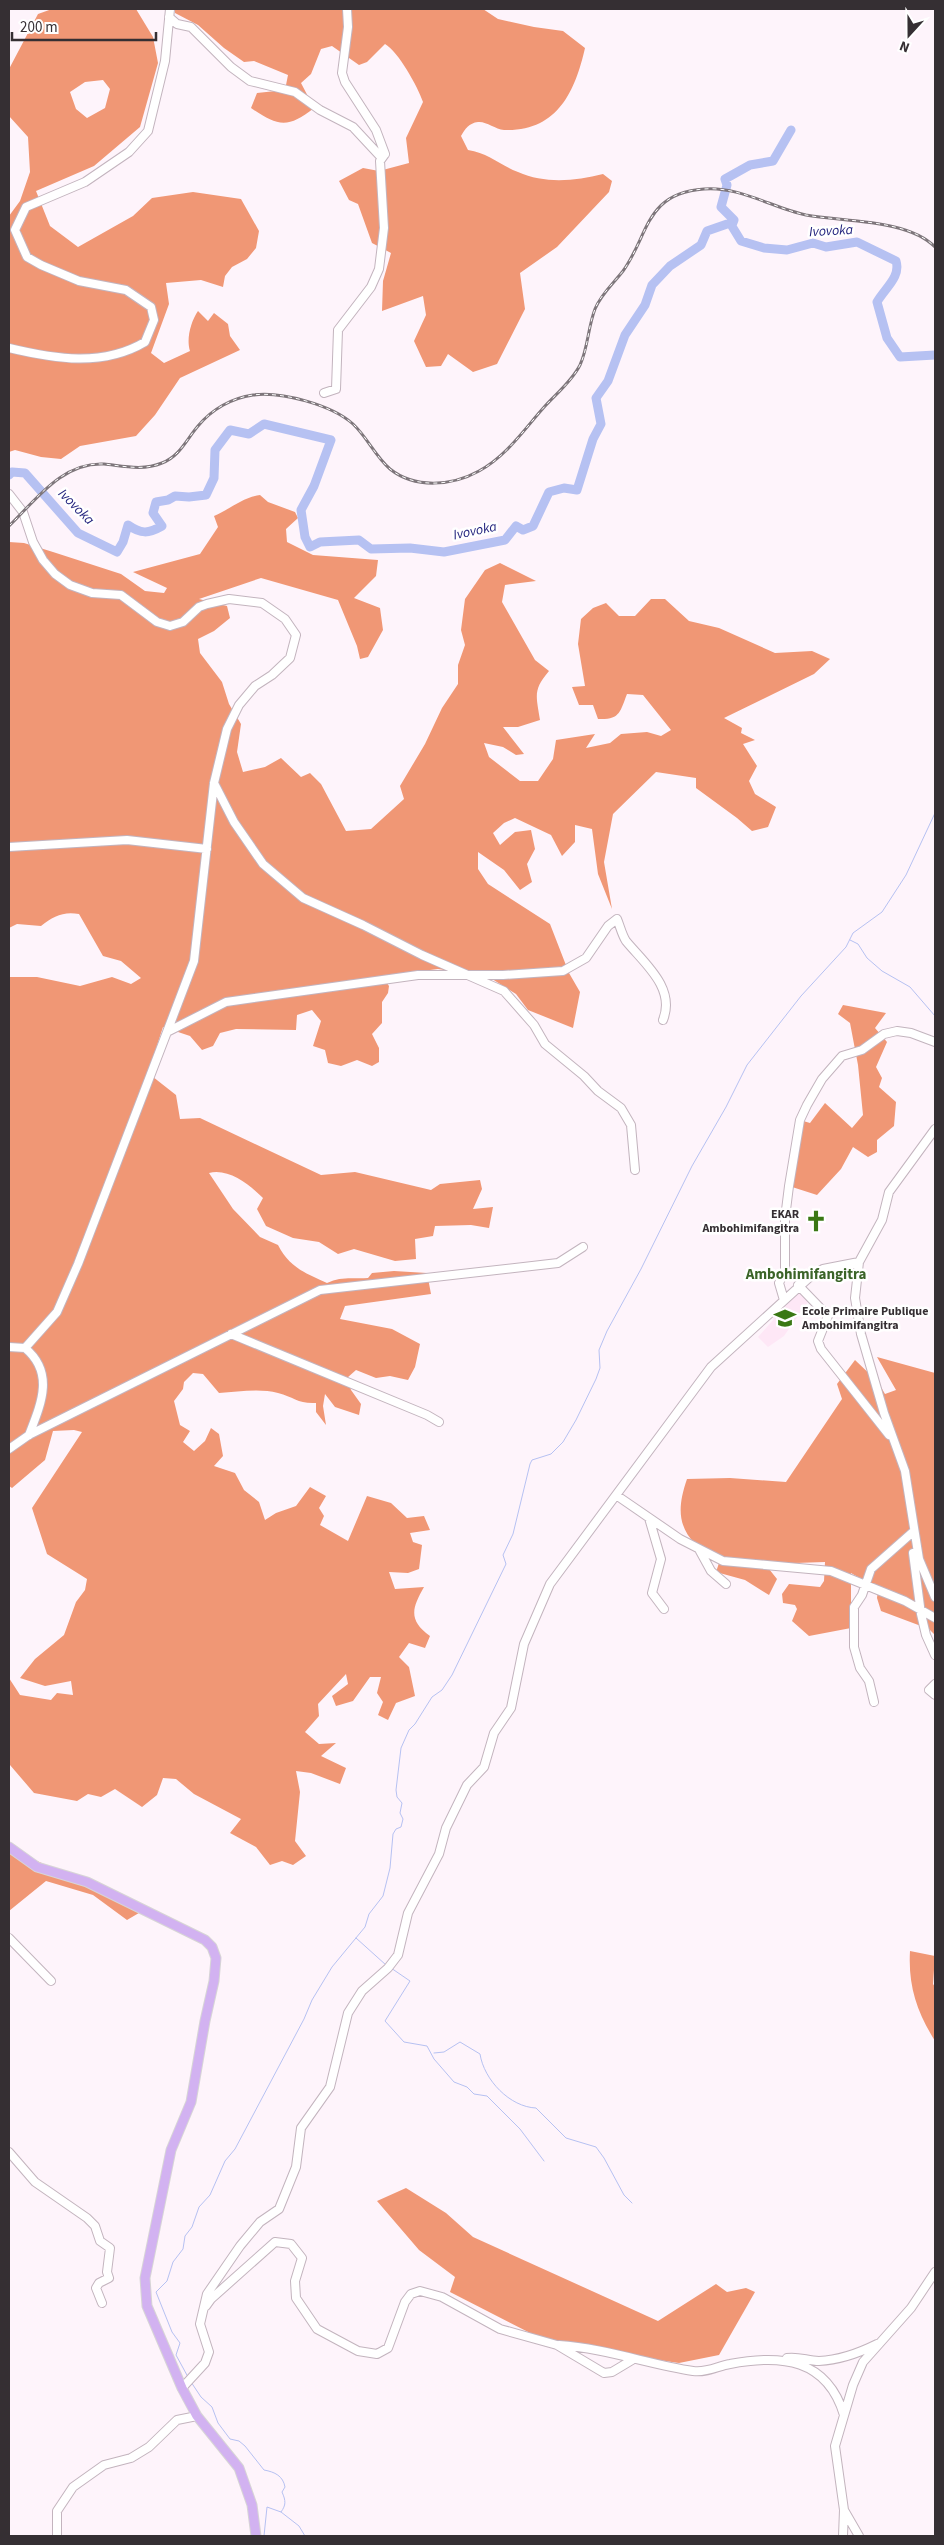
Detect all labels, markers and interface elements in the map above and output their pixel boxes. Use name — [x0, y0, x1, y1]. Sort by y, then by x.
scale bar — [12, 10, 156, 42]
north arrow — [884, 10, 934, 60]
text: 200 m — [20, 17, 58, 38]
text: N — [897, 35, 913, 57]
water label: Ivovoka — [808, 220, 854, 242]
water label: Ivovoka — [53, 484, 99, 530]
water label: Ivovoka — [451, 517, 499, 545]
place label: EKAR Ambohimifangitra — [701, 1206, 800, 1237]
church icon: EKAR Ambohimifangitra — [803, 1208, 829, 1234]
district label: Ambohimifangitra — [745, 1264, 866, 1285]
place label: Ecole Primaire Publique Ambohimifangitra — [801, 1303, 928, 1334]
school or university icon: Ecole Primaire Publique Ambohimifangitra — [772, 1305, 798, 1331]

